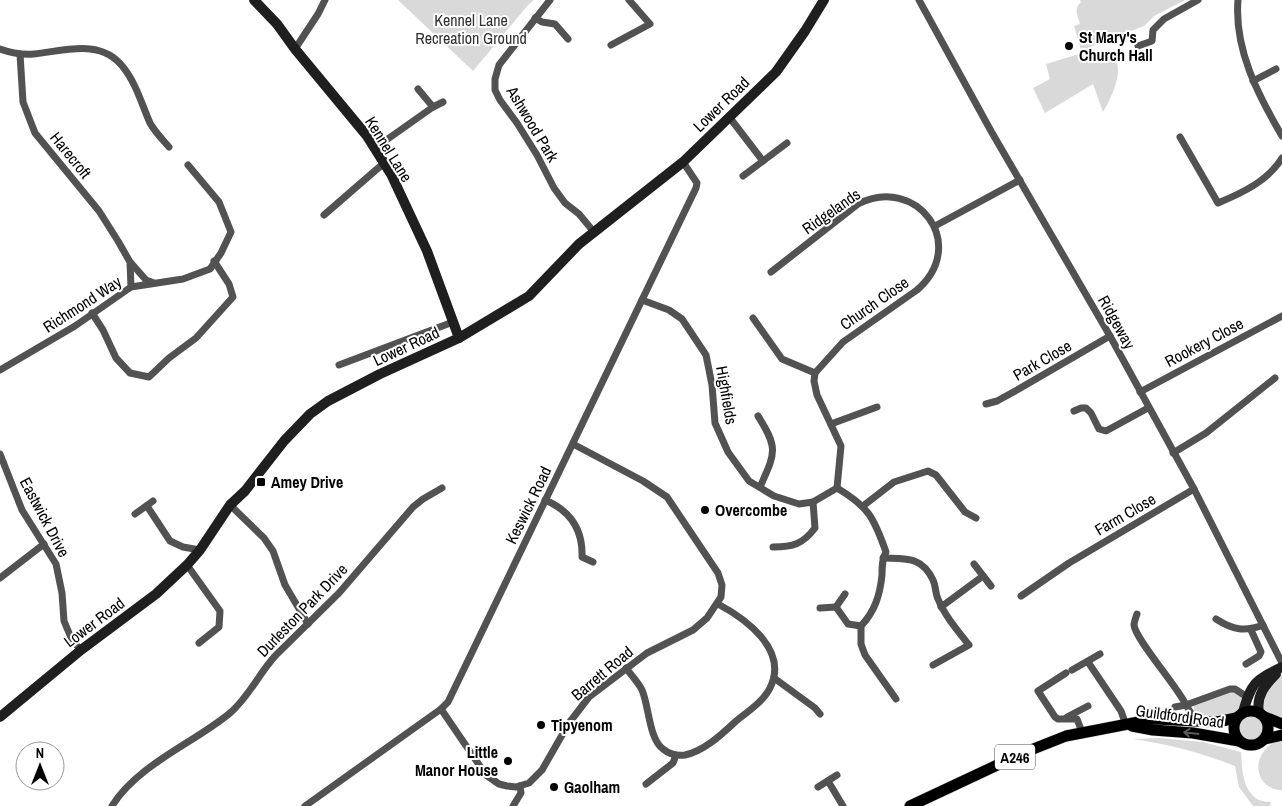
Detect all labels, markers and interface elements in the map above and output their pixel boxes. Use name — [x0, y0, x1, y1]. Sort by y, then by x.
park label: Kennel Lane Recreation Ground — [415, 9, 527, 49]
place label: St Mary's Church Hall — [1079, 26, 1153, 66]
marker: St Mary's Church Hall — [1063, 40, 1075, 52]
street label: Lower Road — [688, 72, 754, 136]
street label: Ashwood Park — [501, 81, 564, 166]
street label: Kennel Lane — [360, 112, 418, 186]
street label: Harecroft — [45, 127, 97, 183]
street label: Ridgelands — [798, 183, 864, 239]
street label: Richmond Way — [39, 270, 126, 338]
street label: Church Close — [835, 271, 913, 335]
street label: Ridgeway — [1093, 291, 1141, 353]
street label: Rookery Close — [1161, 312, 1247, 372]
street label: Lower Road — [369, 321, 443, 371]
street label: Park Close — [1009, 334, 1075, 386]
street label: Highfields — [711, 364, 743, 426]
street label: Keswick Road — [500, 462, 556, 548]
place label: Amey Drive — [271, 471, 343, 493]
street label: Eastwick Drive — [15, 473, 75, 561]
marker: Amey Drive — [255, 476, 267, 488]
street label: Farm Close — [1090, 488, 1160, 540]
place label: Overcombe — [715, 499, 787, 521]
marker: Overcombe — [699, 504, 711, 516]
street label: Durleston Park Drive — [252, 559, 352, 661]
street label: Lower Road — [59, 592, 129, 652]
street label: Barrett Road — [566, 641, 638, 705]
street label: Guildford Road — [1134, 699, 1226, 733]
place label: Tipyenom — [551, 714, 613, 736]
marker: Tipyenom — [535, 719, 547, 731]
one-way arrow — [1184, 728, 1200, 738]
north arrow — [15, 741, 65, 791]
place label: Little Manor House — [415, 741, 498, 781]
text: N — [36, 744, 44, 762]
road number: A246 — [995, 744, 1035, 770]
marker: Little Manor House — [502, 755, 514, 767]
place label: Gaolham — [564, 776, 620, 798]
marker: Gaolham — [548, 781, 560, 793]

